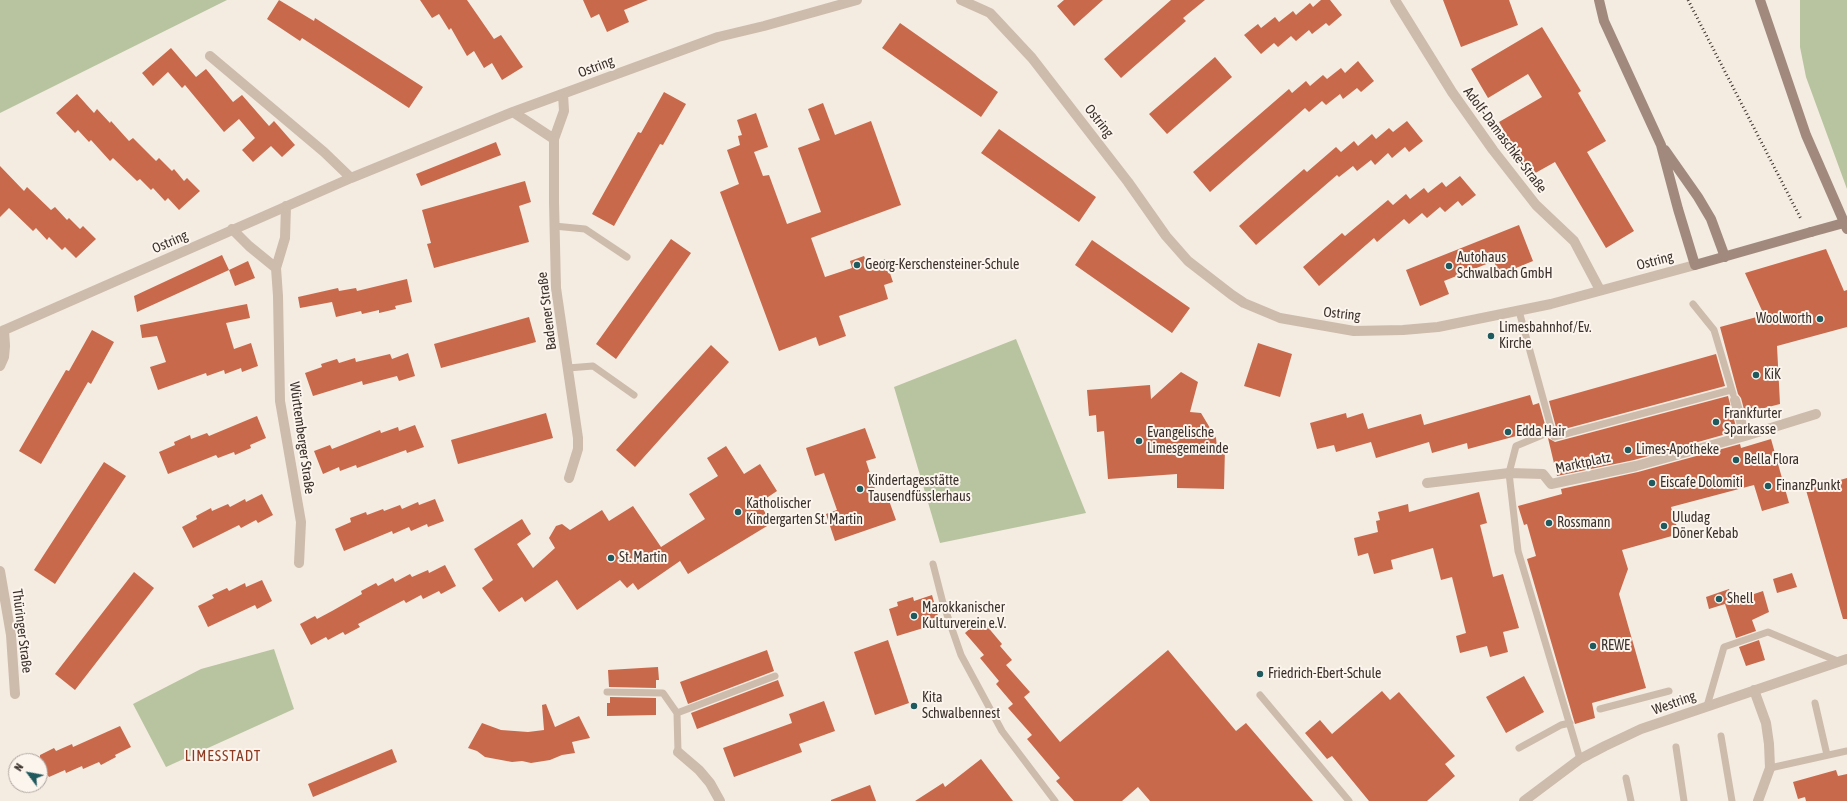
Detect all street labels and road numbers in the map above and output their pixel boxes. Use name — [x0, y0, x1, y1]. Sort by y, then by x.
street label: Ostring — [576, 52, 616, 82]
street label: Adolf-Damaschke-Straße — [1460, 84, 1550, 196]
street label: Ostring — [1081, 101, 1117, 141]
street label: Ostring — [150, 227, 190, 257]
street label: Ostring — [1635, 248, 1675, 274]
street label: Badener Straße — [534, 271, 560, 351]
street label: Ostring — [1323, 304, 1361, 324]
street label: Württemberger Straße — [286, 381, 318, 495]
street label: Marktplatz — [1554, 449, 1612, 477]
street label: Thüringer Straße — [8, 588, 36, 674]
street label: Westring — [1650, 687, 1698, 719]

